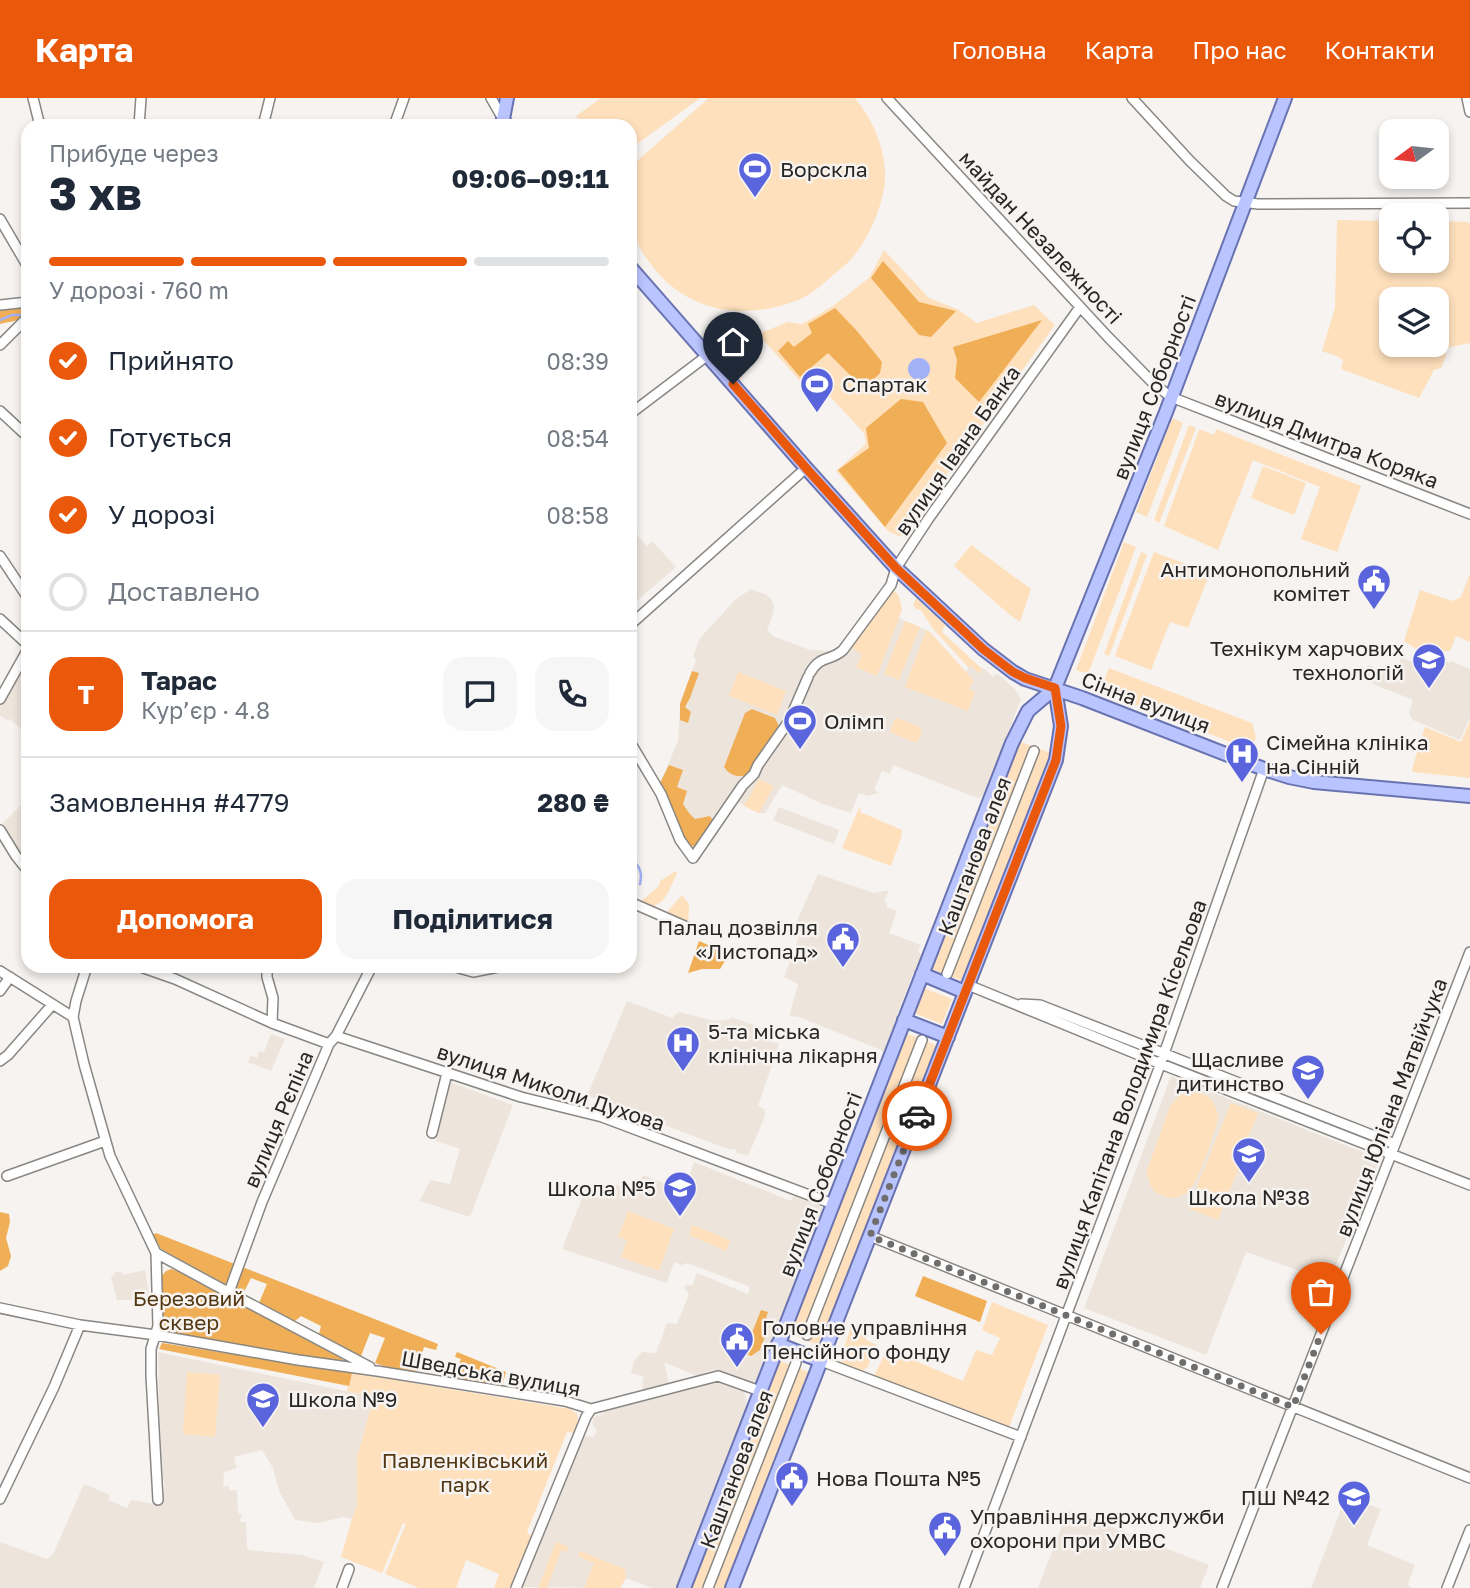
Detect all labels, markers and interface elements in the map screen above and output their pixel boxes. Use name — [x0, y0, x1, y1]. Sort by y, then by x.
text: Карта — [35, 30, 134, 69]
text: Головна — [951, 35, 1047, 64]
text: Карта — [1085, 35, 1154, 64]
text: Про нас — [1192, 35, 1287, 64]
text: Контакти — [1325, 35, 1435, 64]
north arrow — [1379, 119, 1449, 189]
map controls — [1379, 119, 1449, 357]
text: Прибуде через — [49, 139, 219, 167]
street label: майдан Незалежності — [954, 145, 1128, 329]
sports icon: Ворскла — [736, 150, 774, 199]
place label: Ворскла — [780, 156, 868, 182]
text: 09:06–09:11 — [452, 163, 609, 194]
text: 3 хв — [49, 165, 142, 220]
button: locate — [1379, 203, 1449, 273]
text: У дорозі · 760 m — [49, 276, 229, 304]
button: layers — [1379, 287, 1449, 357]
street label: вулиця Соборності — [1107, 291, 1201, 483]
pin — [703, 312, 763, 384]
icon: home — [714, 323, 752, 361]
icon: check — [49, 342, 87, 380]
text: Прийнято — [108, 345, 234, 376]
text: 08:39 — [546, 347, 609, 375]
street label: вулиця Івана Банка — [889, 360, 1025, 540]
sports icon: Спартак — [798, 365, 836, 414]
place label: Спартак — [842, 371, 927, 397]
street label: вулиця Дмитра Коряка — [1212, 384, 1442, 494]
icon: check — [49, 419, 87, 457]
text: Готується — [108, 422, 232, 453]
text: 08:54 — [546, 424, 609, 452]
icon: check — [49, 496, 87, 534]
text: У дорозі — [108, 499, 215, 530]
text: 08:58 — [546, 501, 609, 529]
place label: Антимонопольний комітет — [1160, 556, 1350, 606]
public building icon: Антимонопольний комітет — [1355, 562, 1393, 611]
text: Доставлено — [108, 576, 260, 607]
place label: Технікум харчових технологій — [1210, 635, 1404, 685]
school or university icon: Технікум харчових технологій — [1410, 641, 1448, 690]
button: chat — [443, 657, 517, 731]
button: phone — [535, 657, 609, 731]
text: Тарас — [141, 665, 217, 696]
street label: Сінна вулиця — [1078, 666, 1214, 738]
text: Т — [78, 679, 94, 710]
text: Кур’єр · 4.8 — [141, 696, 270, 724]
sports icon: Олімп — [781, 702, 819, 751]
place label: Олімп — [824, 708, 885, 734]
place label: Сімейна клініка на Сінній — [1266, 729, 1429, 779]
hospital icon: Сімейна клініка на Сінній — [1223, 735, 1261, 784]
street label: Каштанова алея — [932, 773, 1016, 939]
text: Замовлення #4779 — [49, 787, 290, 818]
text: 280 ₴ — [537, 787, 609, 818]
button: Допомога — [49, 879, 322, 959]
button: Поділитися — [336, 879, 609, 959]
street label: вулиця Капітана Володимира Кісельова — [1046, 896, 1212, 1292]
place label: Палац дозвілля «Листопад» — [658, 914, 818, 964]
public building icon: Палац дозвілля «Листопад» — [824, 920, 862, 969]
street label: вулиця Юліана Матвійчука — [1330, 974, 1452, 1240]
place label: 5-та міська клінічна лікарня — [708, 1018, 878, 1068]
hospital icon: 5-та міська клінічна лікарня — [664, 1024, 702, 1073]
street label: вулиця Миколи Духова — [434, 1038, 668, 1136]
place label: Щасливе дитинство — [1176, 1046, 1284, 1096]
street label: вулиця Рєпіна — [237, 1047, 319, 1191]
school or university icon: Щасливе дитинство — [1289, 1052, 1327, 1101]
courier — [882, 1081, 952, 1151]
street label: вулиця Соборності — [773, 1088, 867, 1280]
icon: car — [898, 1097, 936, 1135]
school or university icon: Школа №38 — [1230, 1135, 1268, 1184]
school or university icon: Школа №5 — [661, 1169, 699, 1218]
place label: Школа №5 — [547, 1175, 656, 1201]
place label: Школа №38 — [1188, 1184, 1310, 1210]
pin — [1291, 1262, 1351, 1334]
icon: bag — [1302, 1273, 1340, 1311]
park label: Березовий сквер — [133, 1285, 245, 1335]
place label: Головне управління Пенсійного фонду — [762, 1314, 967, 1364]
public building icon: Головне управління Пенсійного фонду — [718, 1320, 756, 1369]
street label: Шведська вулиця — [399, 1344, 583, 1402]
school or university icon: Школа №9 — [244, 1380, 282, 1429]
place label: Школа №9 — [288, 1386, 398, 1412]
street label: Каштанова алея — [694, 1386, 778, 1552]
park label: Павленківський парк — [382, 1447, 548, 1497]
public building icon: Нова Пошта №5 — [773, 1459, 811, 1508]
place label: Нова Пошта №5 — [816, 1465, 981, 1491]
school or university icon: ПШ №42 — [1335, 1478, 1373, 1527]
place label: ПШ №42 — [1241, 1484, 1330, 1510]
place label: Управління держслужби охорони при УМВС — [970, 1503, 1225, 1553]
public building icon: Управління держслужби охорони при УМВС — [926, 1509, 964, 1558]

